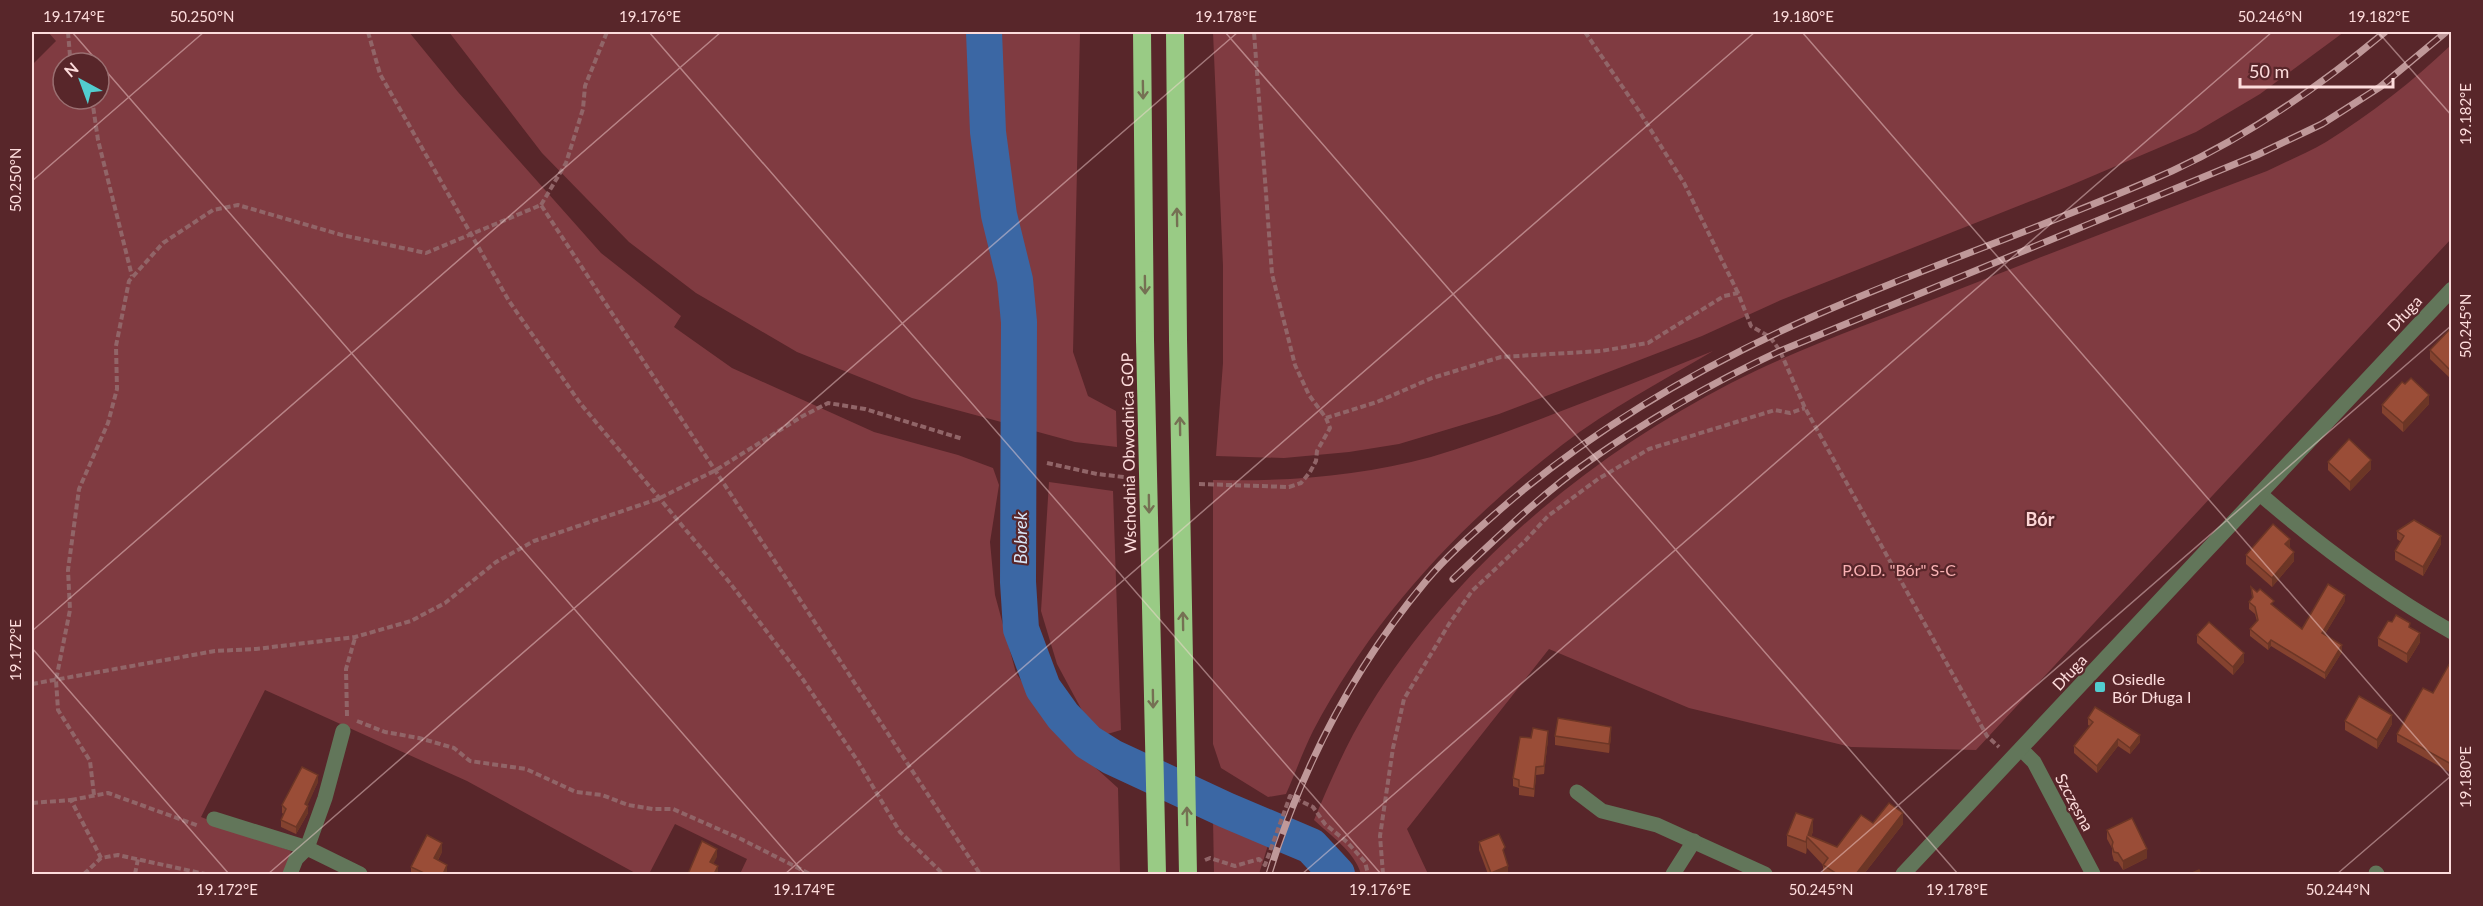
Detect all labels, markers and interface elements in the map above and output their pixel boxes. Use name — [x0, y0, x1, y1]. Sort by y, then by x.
text: 19.174°E — [43, 7, 105, 25]
text: 50.250°N — [170, 7, 234, 25]
text: 19.176°E — [619, 7, 681, 25]
text: 19.178°E — [1195, 7, 1257, 25]
text: 19.180°E — [1772, 7, 1834, 25]
text: 50.246°N — [2238, 7, 2302, 25]
text: 19.182°E — [2348, 7, 2410, 25]
north arrow — [51, 51, 111, 111]
scale bar — [2240, 51, 2393, 89]
text: N — [60, 58, 82, 81]
text: 50 m — [2249, 60, 2289, 82]
one-way arrow — [1137, 79, 1149, 99]
text: 19.182°E — [2456, 83, 2474, 145]
text: 50.250°N — [6, 148, 24, 212]
one-way arrow — [1171, 208, 1183, 228]
one-way arrow — [1139, 274, 1151, 294]
street label: Długa — [2383, 291, 2425, 335]
text: 50.245°N — [2456, 294, 2474, 358]
street label: Wschodnia Obwodnica GOP — [1117, 352, 1139, 553]
one-way arrow — [1174, 417, 1185, 437]
one-way arrow — [1143, 493, 1154, 513]
district label: Bór — [2026, 508, 2055, 530]
water label: Bobrek — [1009, 511, 1031, 564]
park label: P.O.D. "Bór" S-C — [1842, 560, 1956, 579]
one-way arrow — [1178, 612, 1189, 632]
text: 19.172°E — [6, 619, 24, 681]
street label: Długa — [2048, 650, 2090, 694]
place label: Osiedle Bór Długa I — [2112, 669, 2192, 706]
marker: Osiedle Bór Długa I — [2093, 680, 2107, 694]
one-way arrow — [1147, 688, 1159, 708]
text: 19.180°E — [2456, 746, 2474, 808]
street label: Szczęsna — [2052, 770, 2098, 834]
one-way arrow — [1181, 807, 1193, 827]
text: 19.172°E — [196, 880, 258, 898]
text: 19.174°E — [773, 880, 835, 898]
text: 19.176°E — [1349, 880, 1411, 898]
text: 50.245°N — [1789, 880, 1853, 898]
text: 19.178°E — [1926, 880, 1988, 898]
text: 50.244°N — [2306, 880, 2370, 898]

